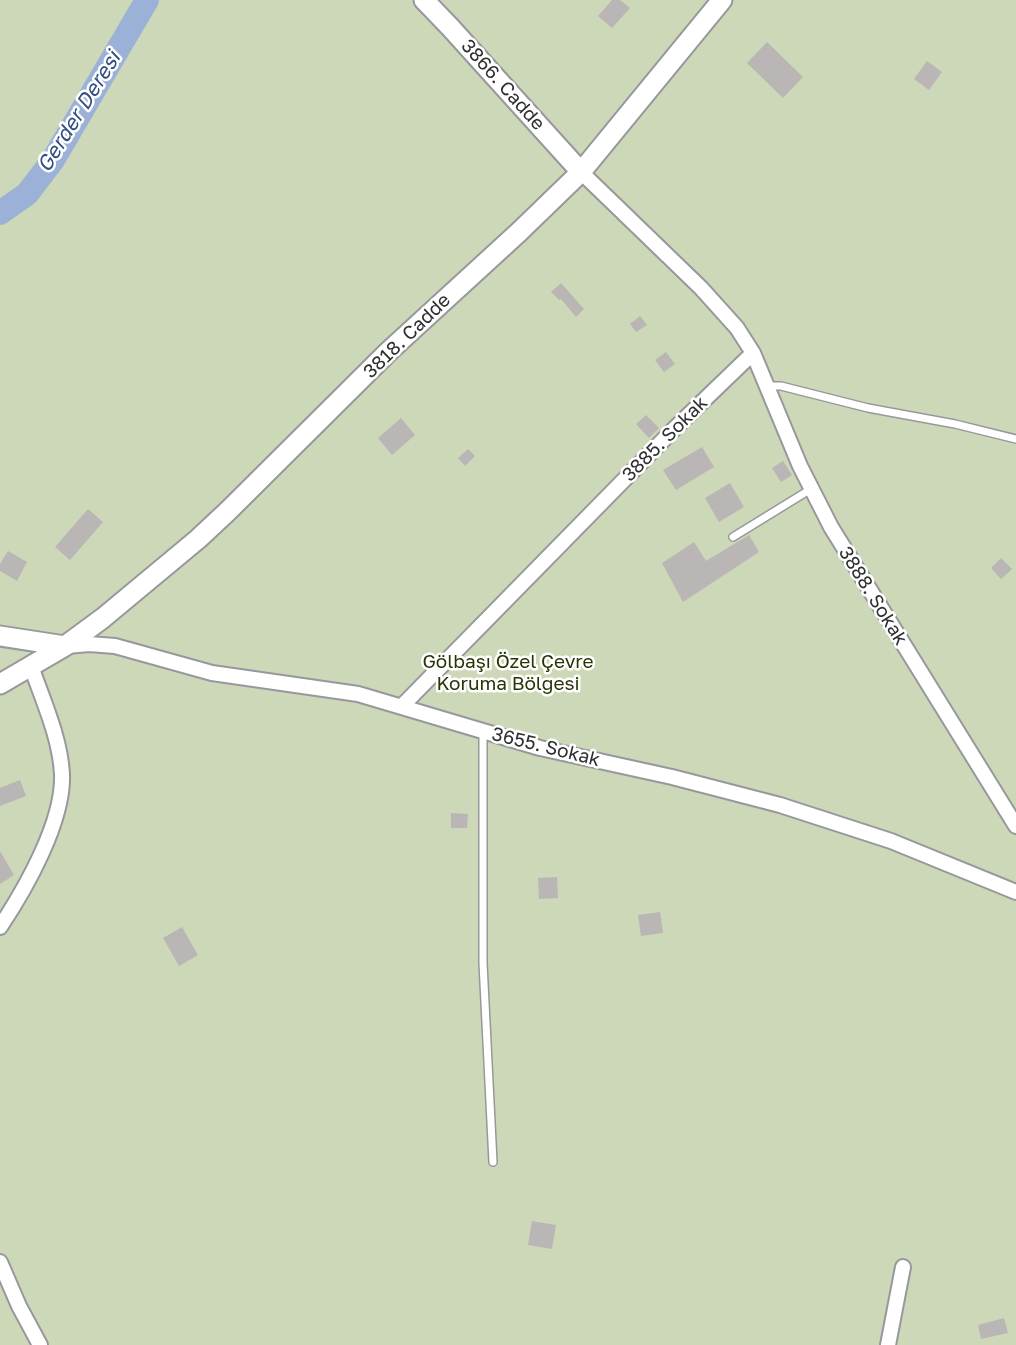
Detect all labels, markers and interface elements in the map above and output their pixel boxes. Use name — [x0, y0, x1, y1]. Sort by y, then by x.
street label: 3866. Cadde — [456, 35, 550, 135]
water label: Gerder Deresi — [32, 47, 126, 177]
street label: 3818. Cadde — [359, 289, 455, 383]
street label: 3885. Sokak — [618, 392, 712, 486]
street label: 3888. Sokak — [834, 543, 912, 649]
park label: Gölbaşı Özel Çevre Koruma Bölgesi — [422, 651, 594, 695]
street label: 3655. Sokak — [490, 723, 602, 771]

